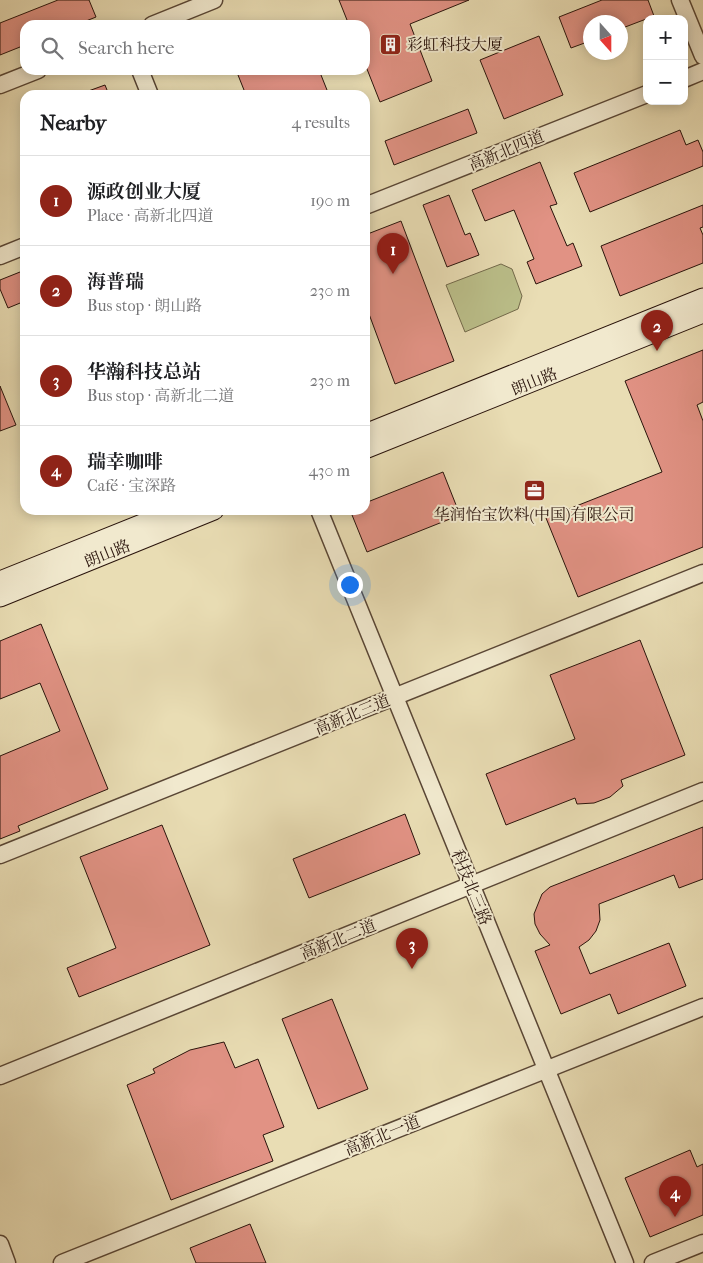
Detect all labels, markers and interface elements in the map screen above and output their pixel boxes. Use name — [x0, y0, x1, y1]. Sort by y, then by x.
north arrow — [583, 15, 628, 60]
map controls — [643, 15, 688, 105]
button: + — [643, 15, 688, 60]
search box — [20, 20, 370, 75]
building icon: 彩虹科技大厦 — [379, 32, 403, 56]
icon: search — [38, 34, 66, 62]
place label: 彩虹科技大厦 — [407, 35, 503, 54]
text: Search here — [78, 37, 174, 59]
button: − — [643, 60, 688, 105]
text: Nearby — [40, 111, 106, 135]
text: 4 results — [292, 113, 350, 132]
street label: 高新北四道 — [466, 127, 547, 174]
text: 源政创业大厦 — [87, 181, 201, 203]
text: 1 — [53, 191, 59, 210]
text: 190 m — [310, 191, 350, 210]
text: Place · 高新北四道 — [87, 206, 214, 225]
pin: 1 — [377, 233, 409, 274]
text: 海普瑞 — [87, 271, 144, 293]
text: 2 — [52, 281, 60, 300]
text: 230 m — [310, 281, 350, 300]
text: Bus stop · 朗山路 — [87, 296, 202, 315]
pin: 2 — [641, 310, 673, 351]
text: 华瀚科技总站 — [87, 361, 201, 383]
street label: 朗山路 — [508, 364, 560, 399]
text: 3 — [53, 371, 59, 390]
text: 230 m — [310, 371, 350, 390]
text: Bus stop · 高新北二道 — [87, 386, 234, 405]
text: 瑞幸咖啡 — [87, 451, 163, 473]
text: 4 — [51, 461, 61, 480]
text: 430 m — [308, 461, 350, 480]
text: Café · 宝深路 — [87, 476, 176, 495]
office icon: 华润怡宝饮料(中国)有限公司 — [522, 478, 546, 502]
place label: 华润怡宝饮料(中国)有限公司 — [434, 505, 634, 524]
street label: 朗山路 — [81, 536, 133, 571]
your location — [337, 572, 363, 598]
street label: 高新北三道 — [312, 691, 393, 738]
street label: 科技北三路 — [448, 847, 495, 928]
street label: 高新北二道 — [298, 916, 379, 963]
pin: 3 — [396, 928, 428, 969]
street label: 高新北一道 — [342, 1112, 423, 1159]
pin: 4 — [659, 1176, 691, 1217]

